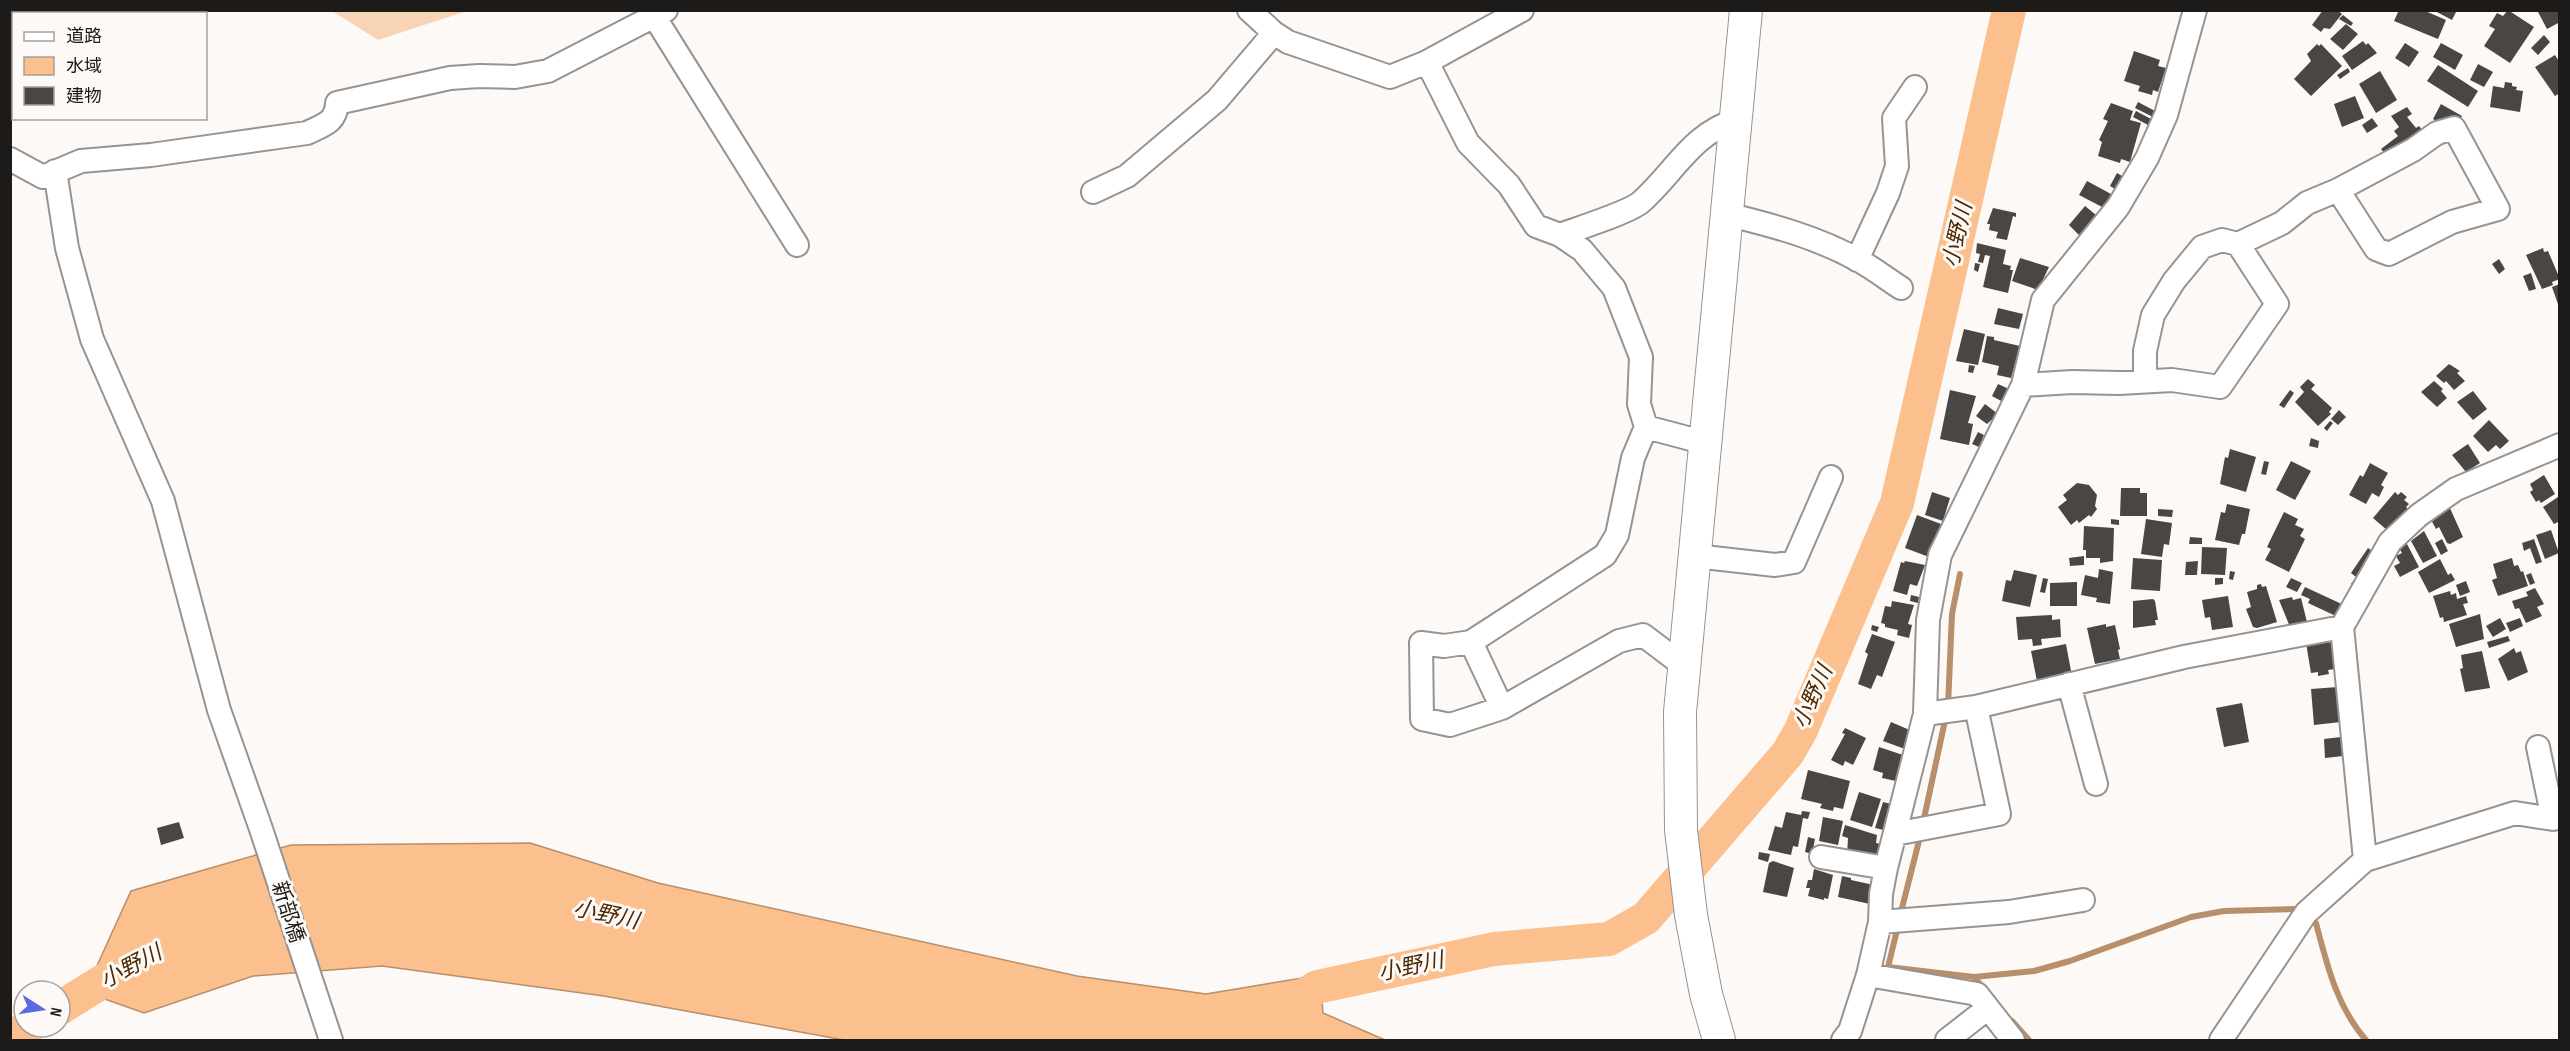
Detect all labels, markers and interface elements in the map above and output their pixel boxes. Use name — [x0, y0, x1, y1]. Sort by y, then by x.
legend — [12, 12, 207, 120]
text: 道路 — [66, 26, 102, 47]
text: 水域 — [66, 56, 102, 77]
text: 建物 — [66, 86, 102, 107]
water label: 小野川 — [1937, 198, 1979, 270]
water label: 小野川 — [1787, 660, 1840, 733]
street label: 新部橋 — [266, 878, 310, 946]
water label: 小野川 — [571, 895, 643, 935]
water label: 小野川 — [96, 939, 168, 994]
water label: 小野川 — [1376, 947, 1448, 987]
north arrow — [12, 979, 72, 1039]
text: N — [45, 1006, 65, 1018]

